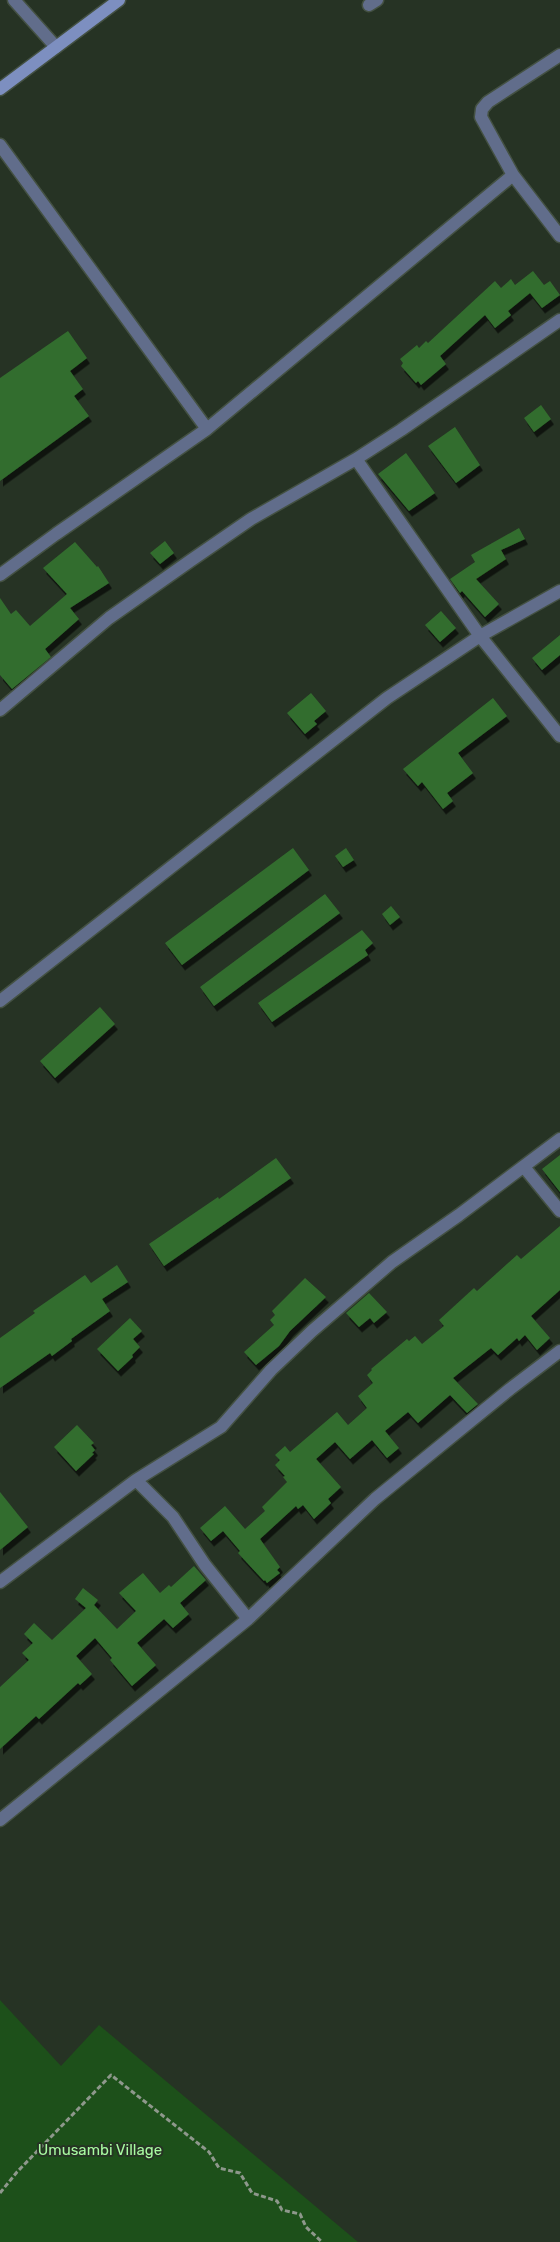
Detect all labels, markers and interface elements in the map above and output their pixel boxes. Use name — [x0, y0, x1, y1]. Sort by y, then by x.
park label: Umusambi Village — [38, 2141, 162, 2159]

